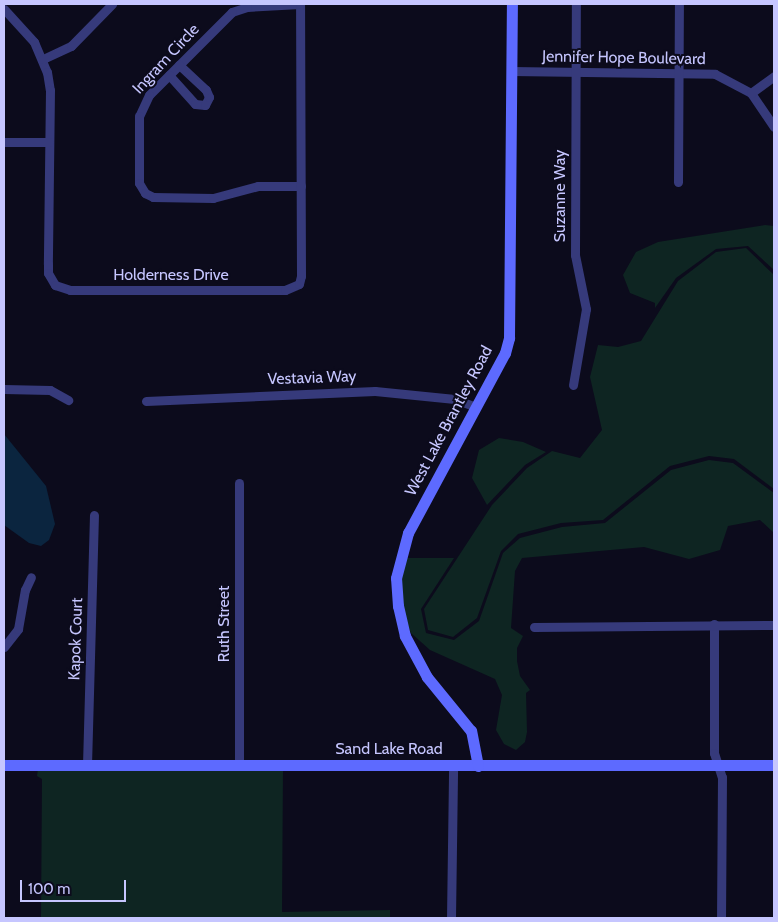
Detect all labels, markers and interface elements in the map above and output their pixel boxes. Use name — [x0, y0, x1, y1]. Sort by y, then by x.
street label: Ingram Circle — [129, 20, 203, 98]
street label: Jennifer Hope Boulevard — [542, 47, 706, 69]
street label: Suzanne Way — [550, 150, 570, 242]
street label: Holderness Drive — [113, 265, 229, 285]
street label: West Lake Brantley Road — [401, 343, 497, 499]
street label: Vestavia Way — [267, 367, 357, 389]
street label: Ruth Street — [214, 586, 234, 662]
street label: Kapok Court — [65, 597, 87, 681]
street label: Sand Lake Road — [335, 739, 443, 759]
scale bar — [22, 870, 129, 902]
text: 100 m — [28, 880, 70, 898]

